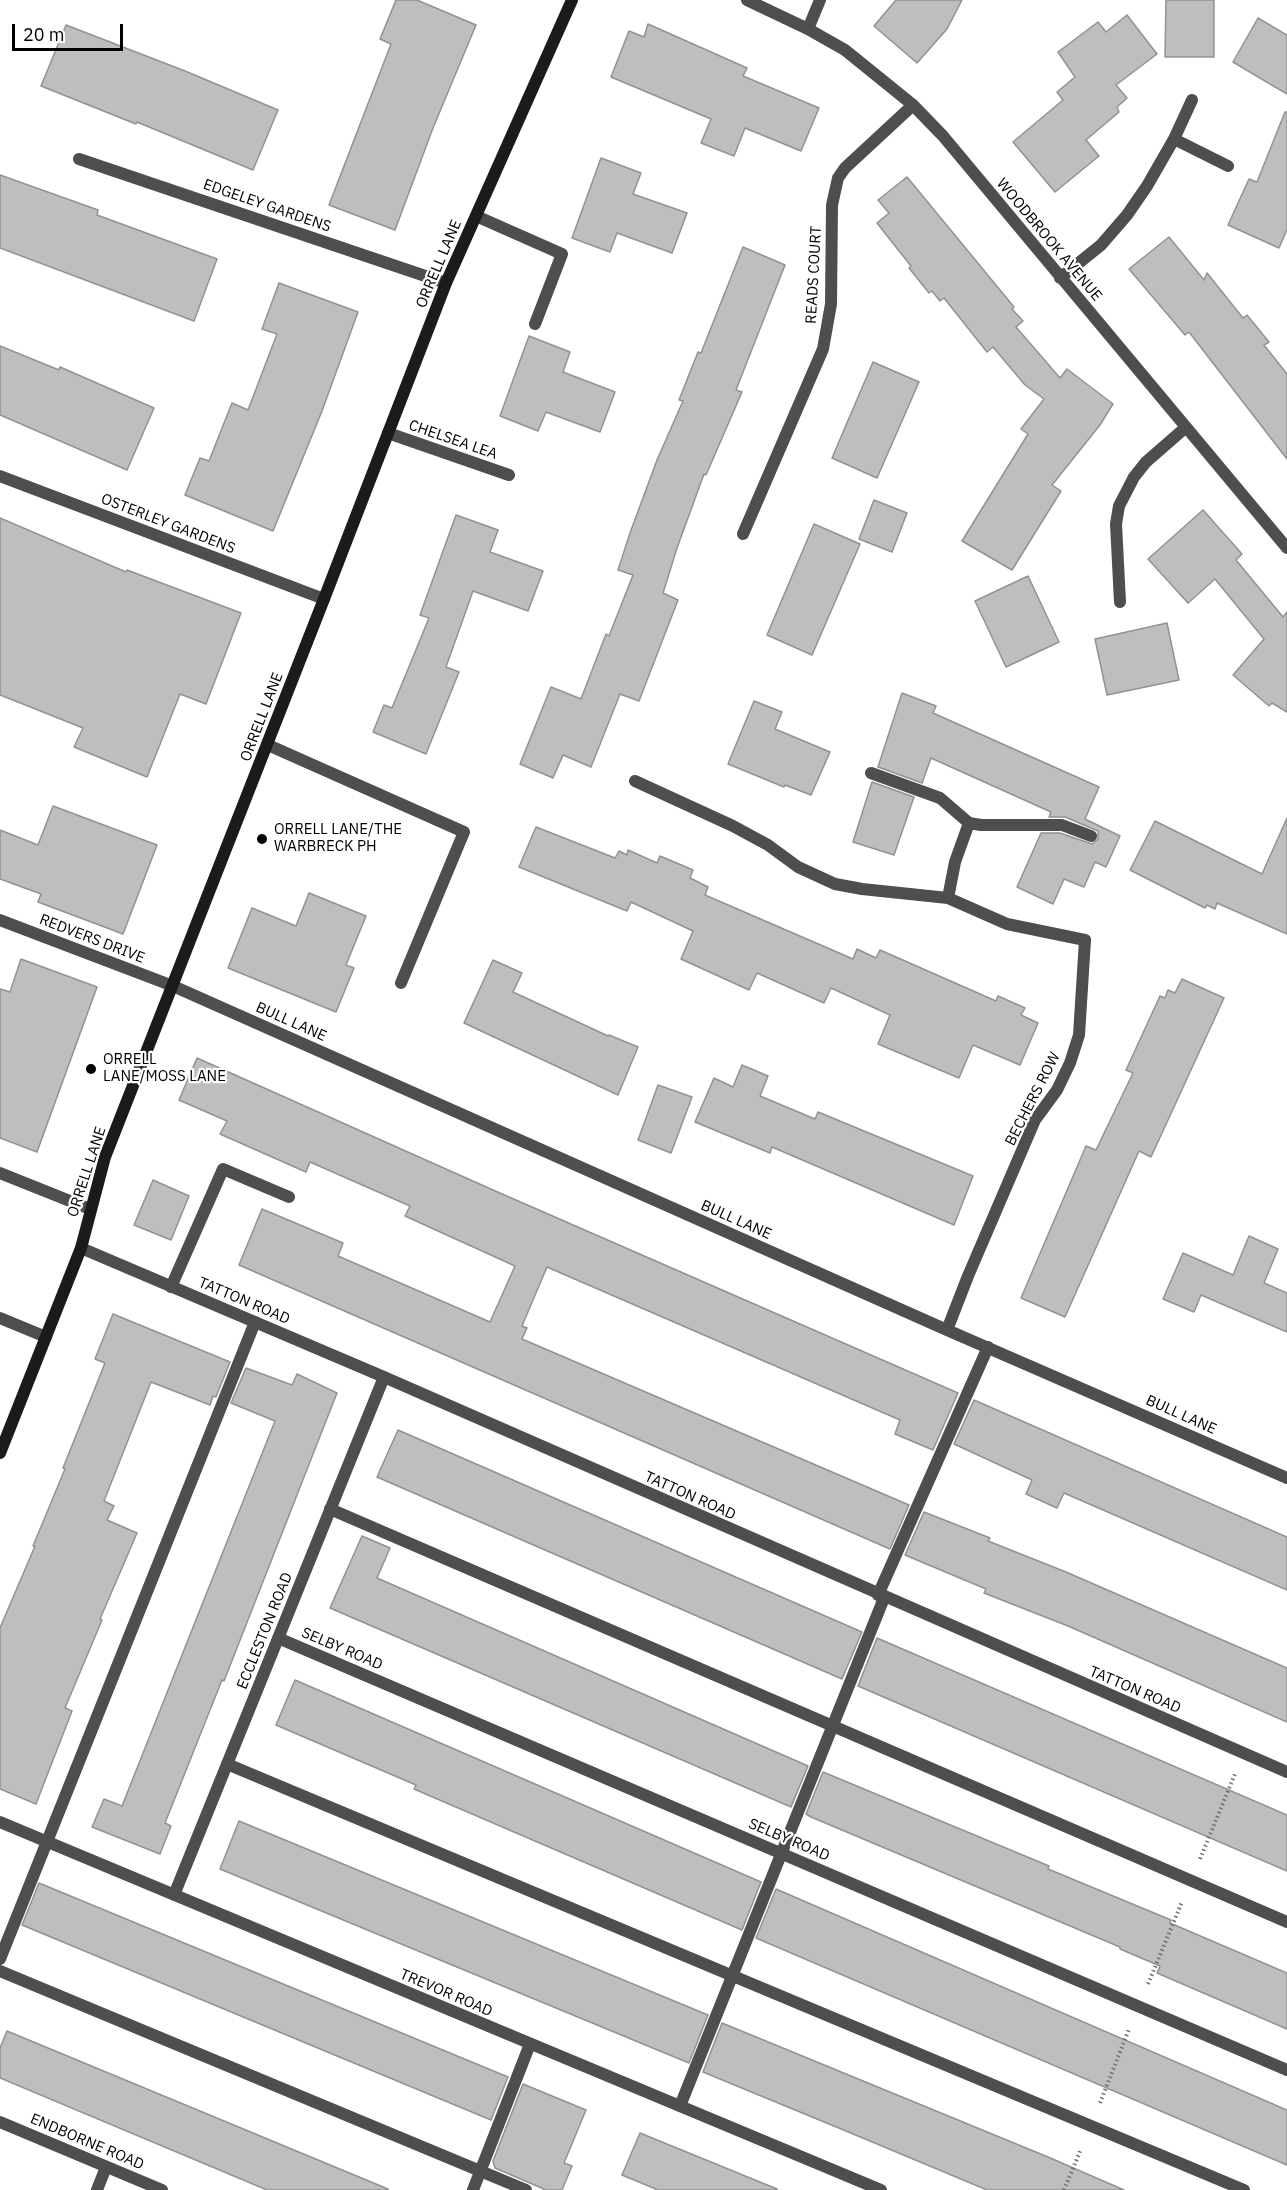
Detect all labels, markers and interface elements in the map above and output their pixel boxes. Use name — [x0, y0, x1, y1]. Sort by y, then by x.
scale bar — [15, 12, 126, 50]
text: 20 m — [23, 23, 65, 46]
street label: WOODBROOK AVENUE — [992, 175, 1106, 305]
street label: EDGELEY GARDENS — [201, 176, 333, 236]
street label: ORRELL LANE — [412, 217, 466, 311]
street label: READS COURT — [802, 226, 826, 324]
street label: CHELSEA LEA — [406, 416, 500, 464]
street label: OSTERLEY GARDENS — [98, 490, 238, 558]
street label: ORRELL LANE — [237, 670, 287, 764]
place label: ORRELL LANE/THE WARBRECK PH — [274, 821, 402, 856]
marker: ORRELL LANE/THE WARBRECK PH — [255, 832, 269, 846]
street label: REDVERS DRIVE — [37, 911, 147, 967]
street label: BULL LANE — [253, 998, 329, 1046]
street label: BECHERS ROW — [1002, 1049, 1064, 1149]
place label: ORRELL LANE/MOSS LANE — [103, 1051, 226, 1086]
marker: ORRELL LANE/MOSS LANE — [84, 1062, 98, 1076]
street label: ORRELL LANE — [64, 1125, 110, 1219]
street label: BULL LANE — [698, 1196, 774, 1244]
street label: TATTON ROAD — [195, 1274, 293, 1328]
street label: BULL LANE — [1143, 1391, 1219, 1439]
street label: TATTON ROAD — [642, 1468, 738, 1524]
street label: ECCLESTON ROAD — [233, 1570, 297, 1692]
street label: SELBY ROAD — [299, 1624, 385, 1674]
street label: TATTON ROAD — [1086, 1663, 1184, 1717]
street label: SELBY ROAD — [746, 1815, 832, 1865]
street label: TREVOR ROAD — [397, 1965, 495, 2021]
street label: ENDBORNE ROAD — [27, 2110, 147, 2174]

